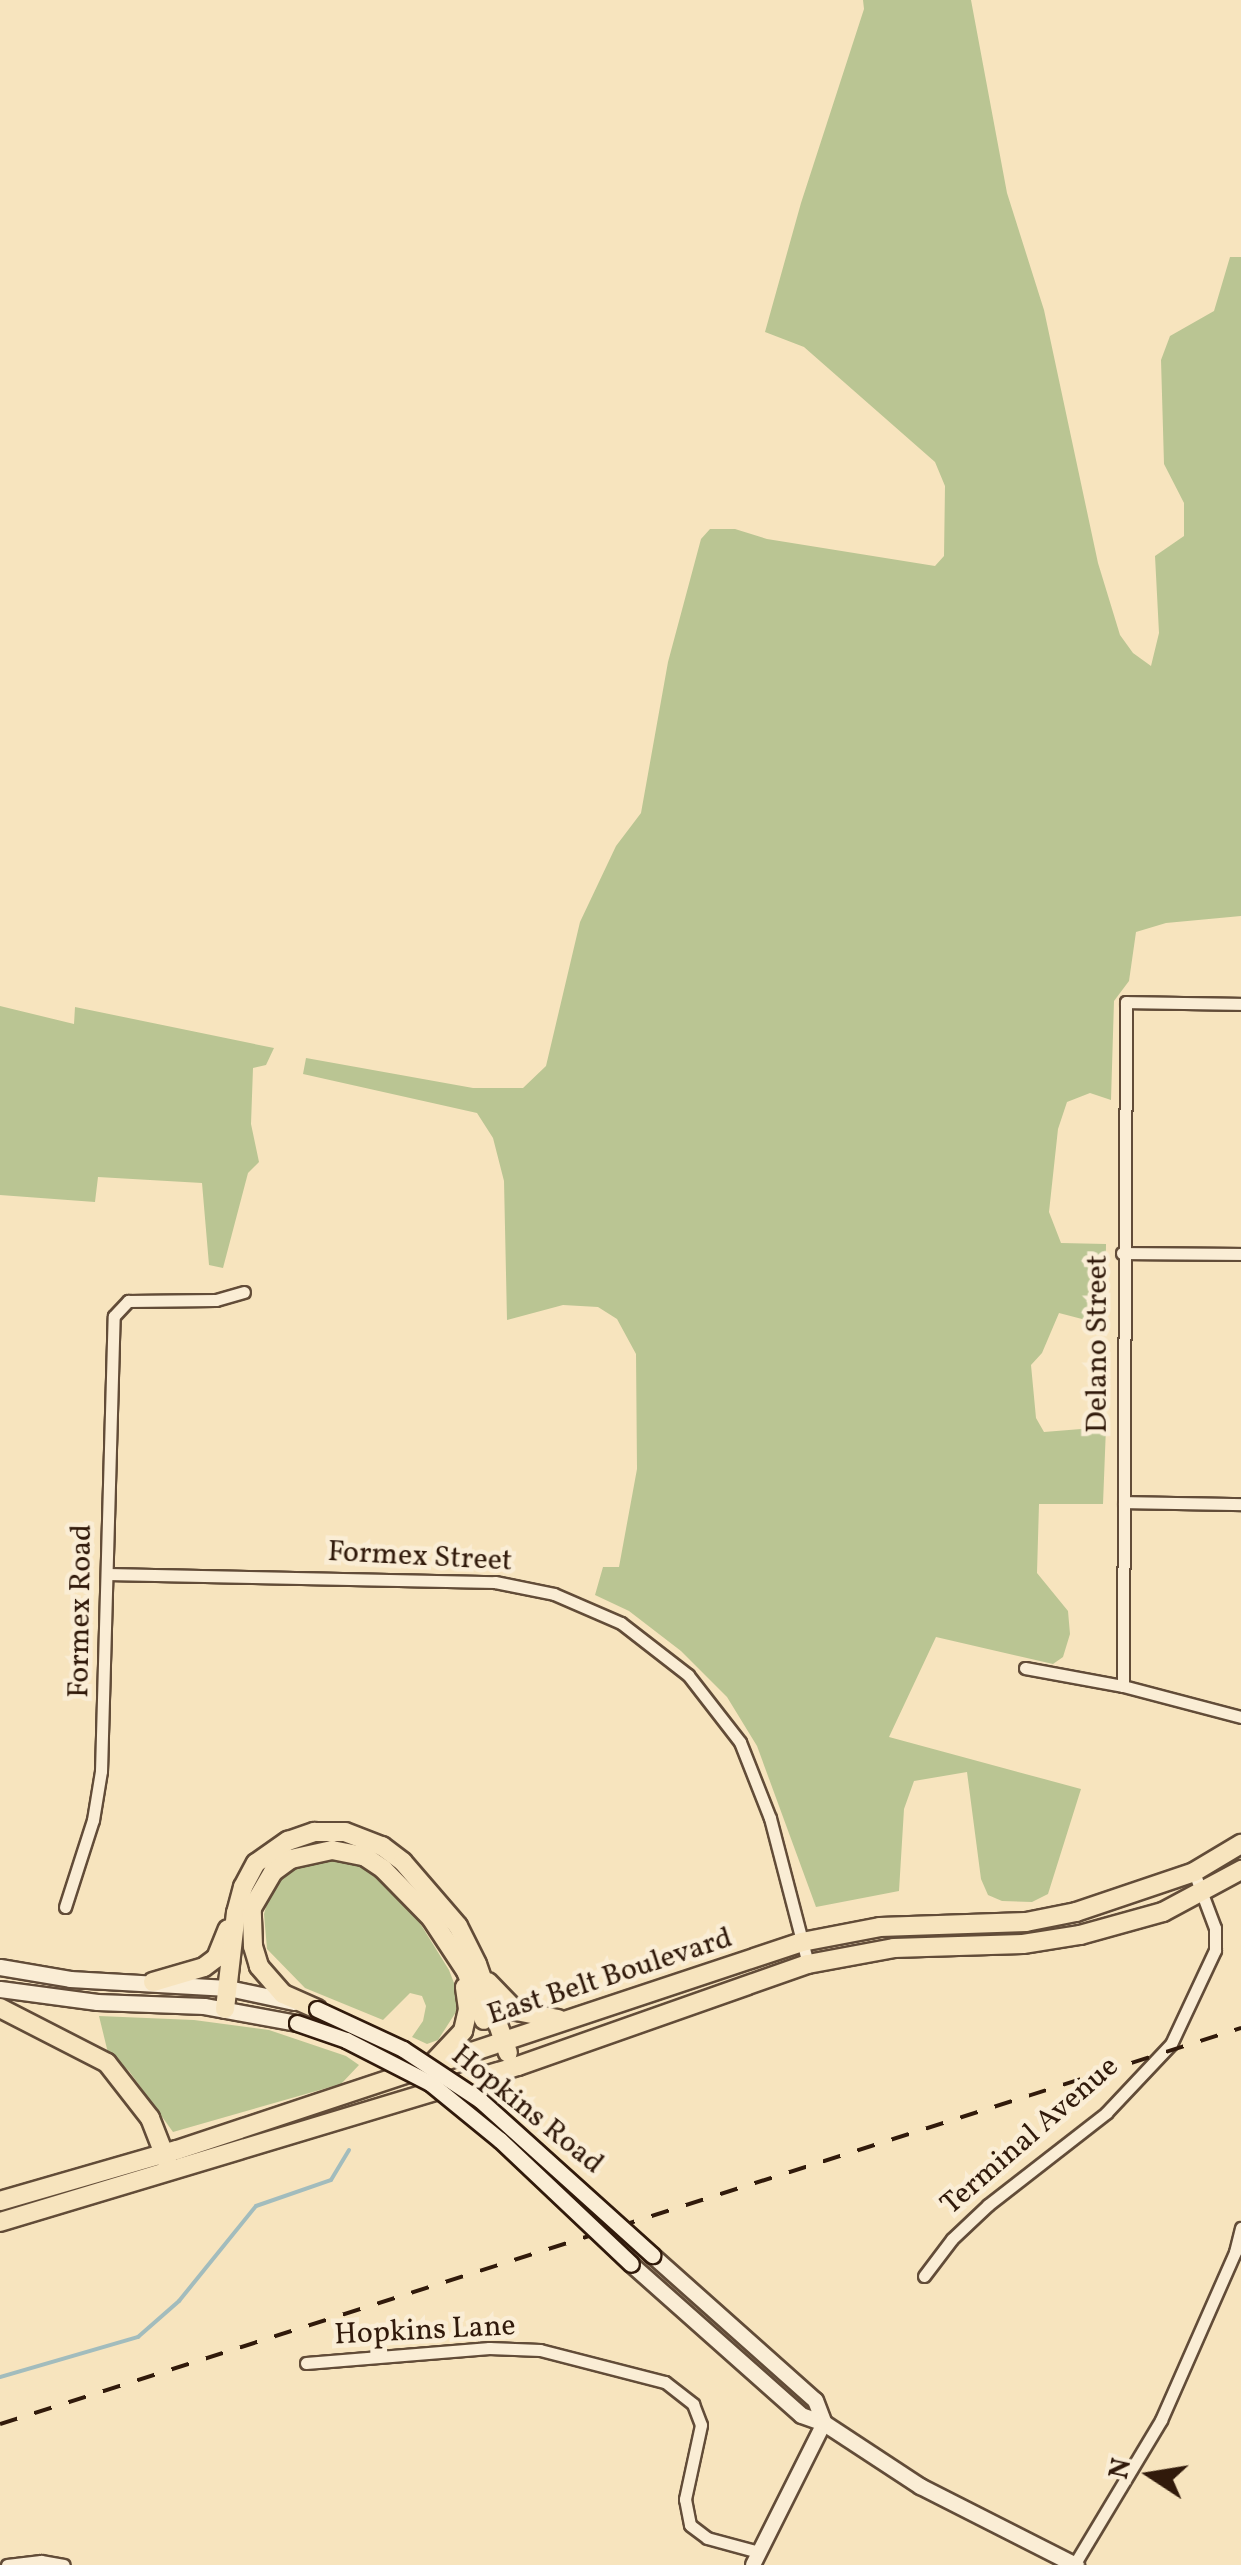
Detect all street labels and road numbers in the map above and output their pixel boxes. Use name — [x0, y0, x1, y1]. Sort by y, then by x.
street label: Delano Street — [1080, 1255, 1116, 1433]
street label: Formex Road — [61, 1524, 101, 1698]
street label: Formex Street — [327, 1534, 513, 1580]
street label: East Belt Boulevard — [483, 1920, 737, 2034]
street label: Hopkins Road — [444, 2038, 610, 2182]
street label: Terminal Avenue — [934, 2049, 1126, 2223]
street label: Hopkins Lane — [333, 2308, 517, 2354]

